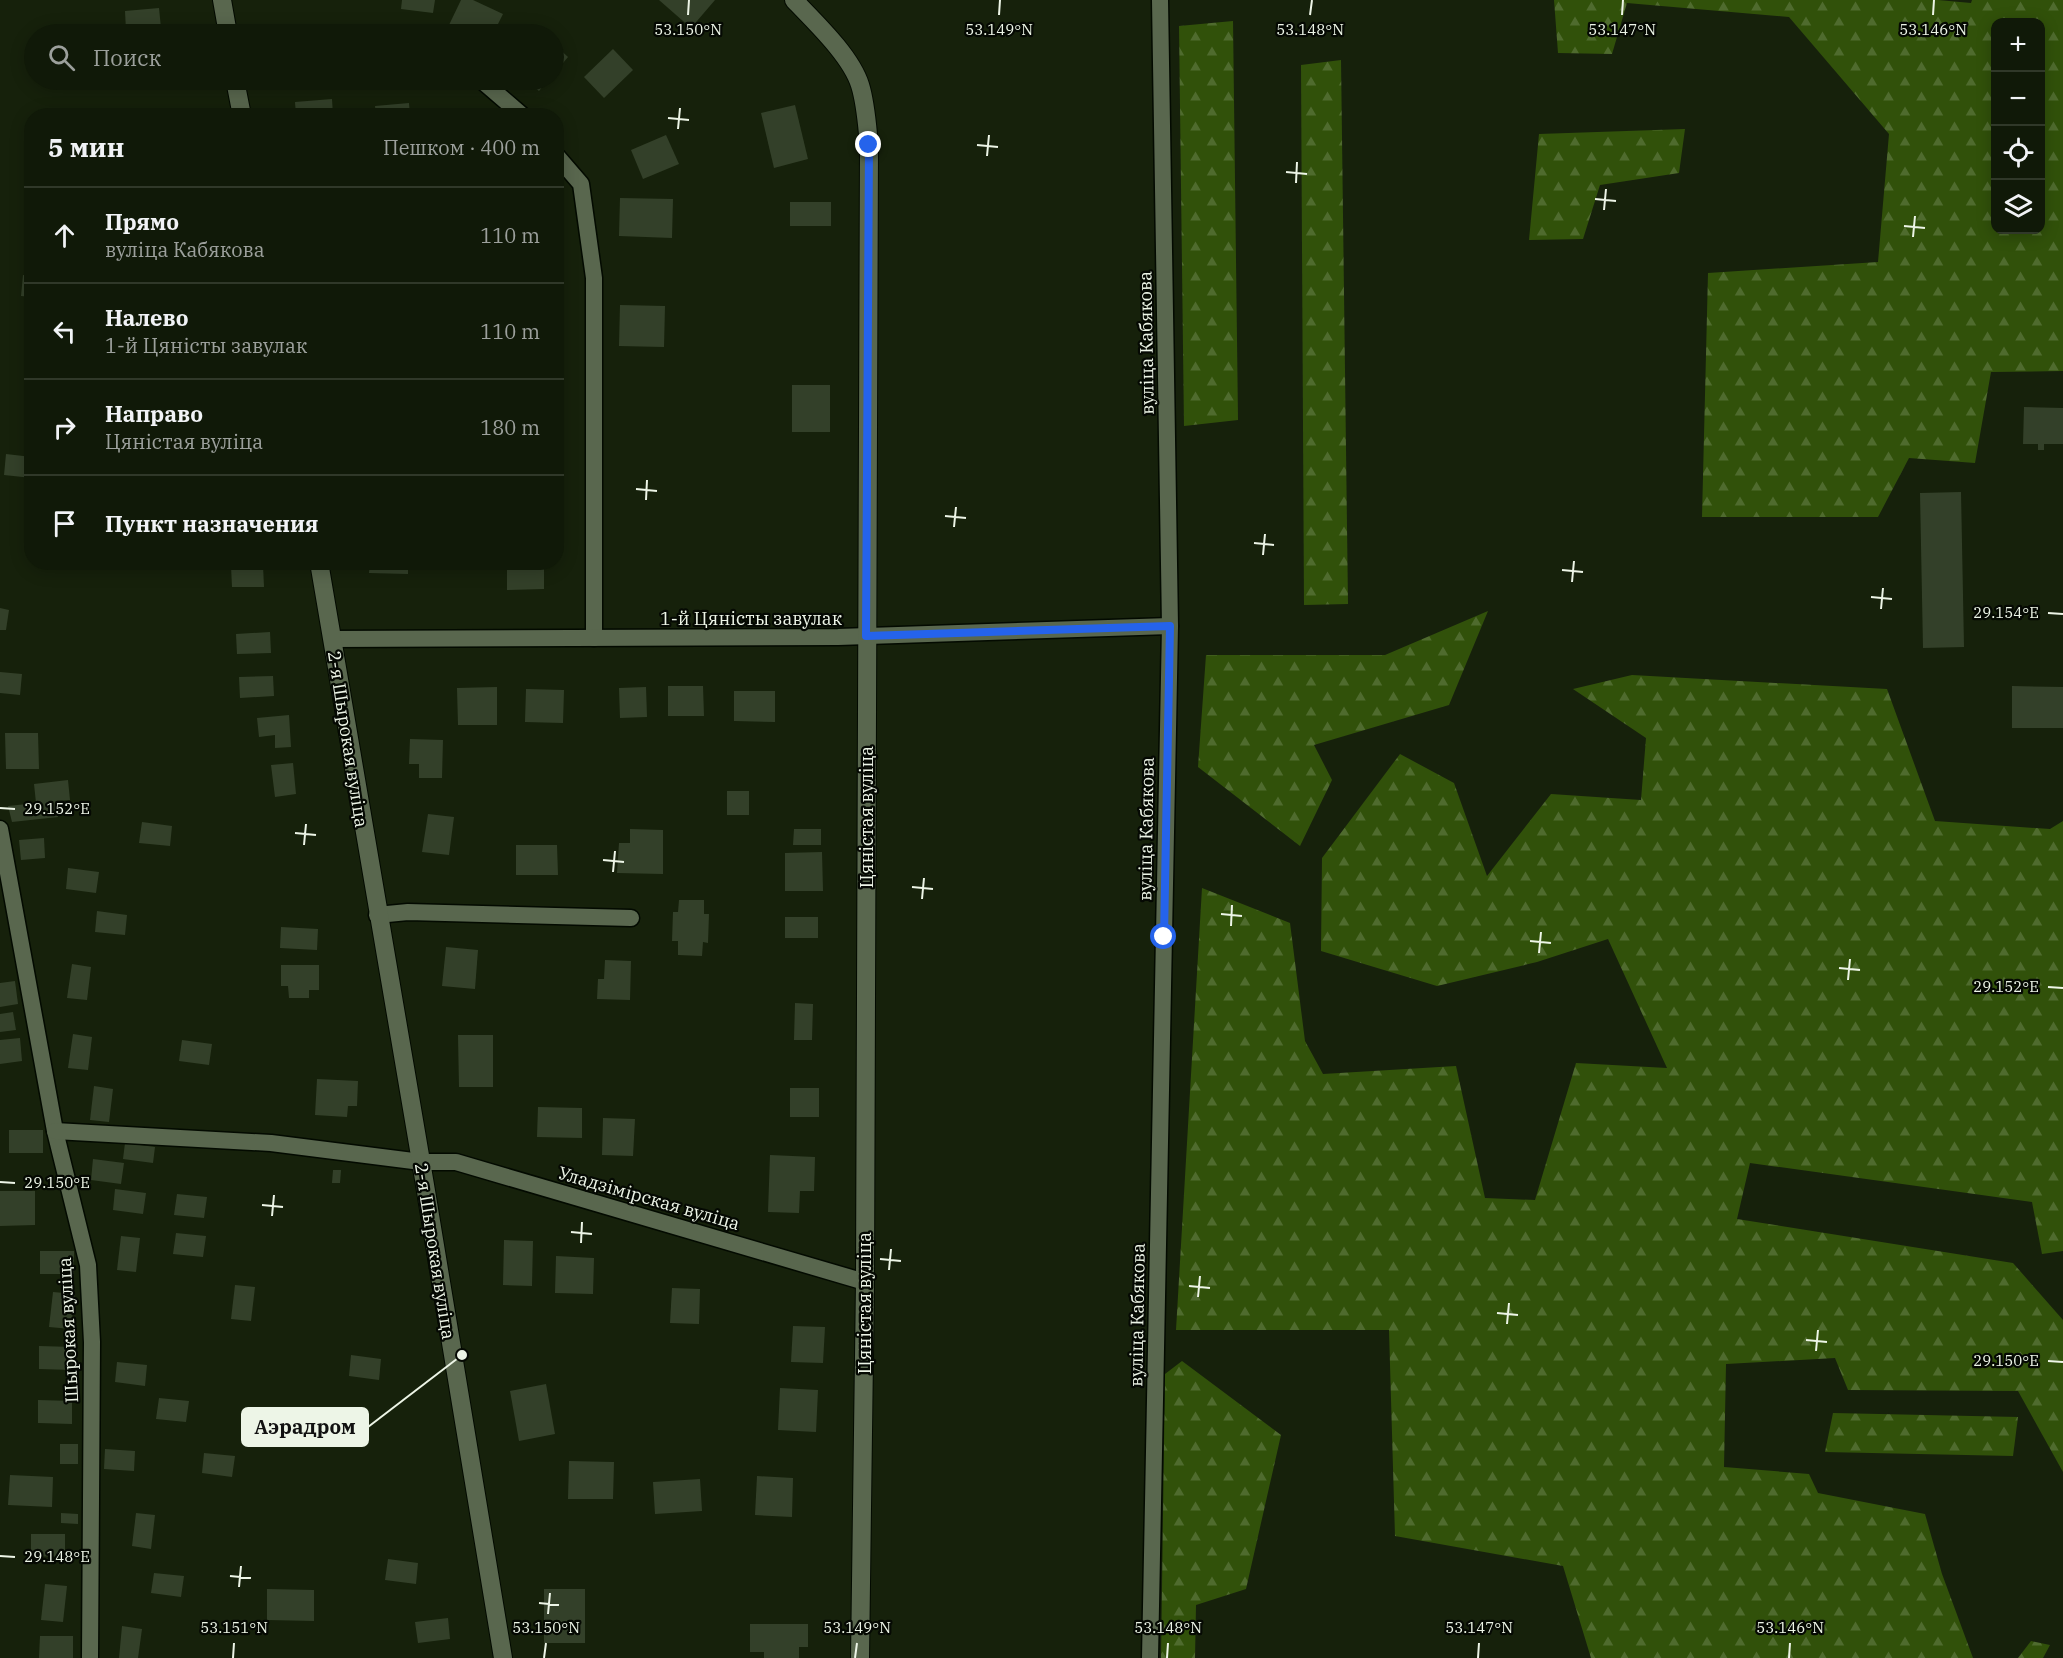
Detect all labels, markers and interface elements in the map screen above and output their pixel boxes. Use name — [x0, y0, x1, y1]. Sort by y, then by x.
map controls — [1991, 18, 2045, 234]
button: + — [1991, 18, 2045, 72]
text: 53.150°N — [654, 20, 722, 39]
text: 53.149°N — [965, 20, 1033, 39]
text: 53.148°N — [1276, 20, 1344, 39]
text: 53.147°N — [1588, 20, 1656, 39]
text: 53.146°N — [1899, 20, 1967, 39]
search box — [24, 24, 564, 90]
icon: search — [45, 41, 78, 74]
text: Поиск — [93, 43, 161, 72]
button: − — [1991, 72, 2045, 126]
button: locate — [1991, 126, 2045, 180]
text: 5 мин — [48, 130, 124, 164]
route end — [855, 131, 881, 157]
text: Пешком · 400 m — [383, 134, 540, 161]
button: layers — [1991, 180, 2045, 234]
text: Прямо — [105, 207, 179, 236]
icon: ahead — [48, 219, 81, 252]
text: 110 m — [480, 222, 540, 249]
text: вуліца Кабякова — [105, 236, 265, 263]
street label: вуліца Кабякова — [1133, 271, 1159, 415]
text: Налево — [105, 303, 189, 332]
icon: left — [48, 315, 81, 348]
text: 110 m — [480, 318, 540, 345]
text: 1-й Цяністы завулак — [105, 332, 307, 359]
text: Направо — [105, 399, 203, 428]
icon: right — [48, 411, 81, 444]
text: 180 m — [480, 414, 540, 441]
text: Цяністая вуліца — [105, 428, 263, 455]
icon: arrive — [48, 507, 81, 540]
text: Пункт назначения — [105, 509, 319, 538]
text: 29.154°E — [1973, 603, 2039, 622]
street label: 1-й Цяністы завулак — [660, 607, 843, 630]
street label: 2-я Шырокая вуліца — [323, 649, 373, 829]
street label: Цяністая вуліца — [855, 746, 878, 888]
street label: вуліца Кабякова — [1133, 757, 1159, 901]
text: 29.152°E — [24, 799, 90, 818]
route start — [1150, 923, 1176, 949]
text: 29.152°E — [1973, 977, 2039, 996]
street label: 2-я Шырокая вуліца — [410, 1161, 460, 1341]
street label: Уладзімірская вуліца — [556, 1161, 743, 1235]
text: 29.150°E — [24, 1173, 90, 1192]
street label: Цяністая вуліца — [853, 1232, 876, 1374]
street label: вуліца Кабякова — [1124, 1243, 1150, 1387]
street label: Шырокая вуліца — [53, 1256, 83, 1403]
text: 29.150°E — [1973, 1351, 2039, 1370]
callout: Аэрадром — [242, 1408, 368, 1446]
text: Аэрадром — [254, 1413, 356, 1440]
text: 29.148°E — [24, 1547, 90, 1566]
text: 53.151°N — [200, 1618, 268, 1637]
text: 53.150°N — [512, 1618, 580, 1637]
text: 53.149°N — [823, 1618, 891, 1637]
text: 53.148°N — [1134, 1618, 1202, 1637]
text: 53.147°N — [1445, 1618, 1513, 1637]
text: 53.146°N — [1756, 1618, 1824, 1637]

